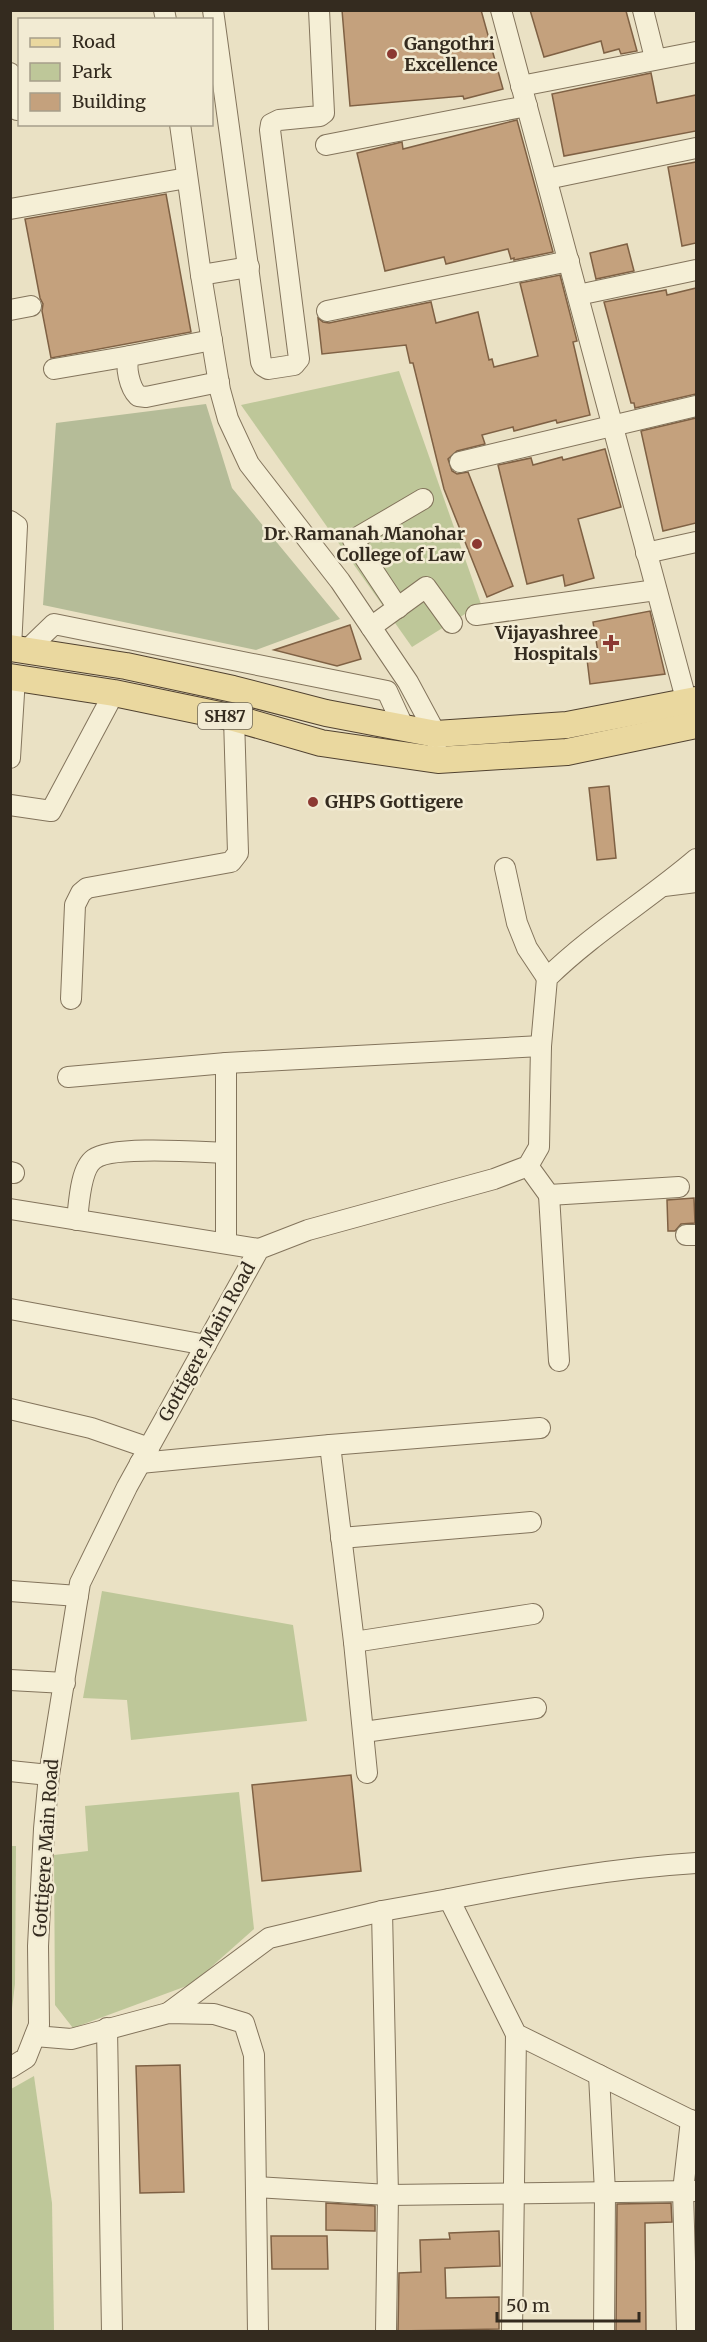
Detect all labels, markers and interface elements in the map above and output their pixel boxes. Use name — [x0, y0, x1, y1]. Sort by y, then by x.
legend — [18, 18, 213, 126]
text: Road — [72, 30, 116, 53]
place label: Gangothri Excellence — [404, 32, 498, 76]
marker: Gangothri Excellence — [385, 47, 399, 61]
text: Park — [72, 60, 113, 83]
text: Building — [72, 90, 146, 113]
place label: Dr. Ramanah Manohar College of Law — [264, 522, 466, 566]
marker: Dr. Ramanah Manohar College of Law — [470, 537, 484, 551]
place label: Vijayashree Hospitals — [494, 621, 598, 665]
marker: Vijayashree Hospitals — [602, 634, 620, 652]
road number: SH87 — [198, 703, 252, 729]
place label: GHPS Gottigere — [325, 790, 464, 813]
marker: GHPS Gottigere — [306, 795, 320, 809]
street label: Gottigere Main Road — [153, 1258, 260, 1425]
street label: Gottigere Main Road — [28, 1758, 63, 1938]
scale bar — [497, 2285, 640, 2323]
text: 50 m — [506, 2294, 550, 2317]

